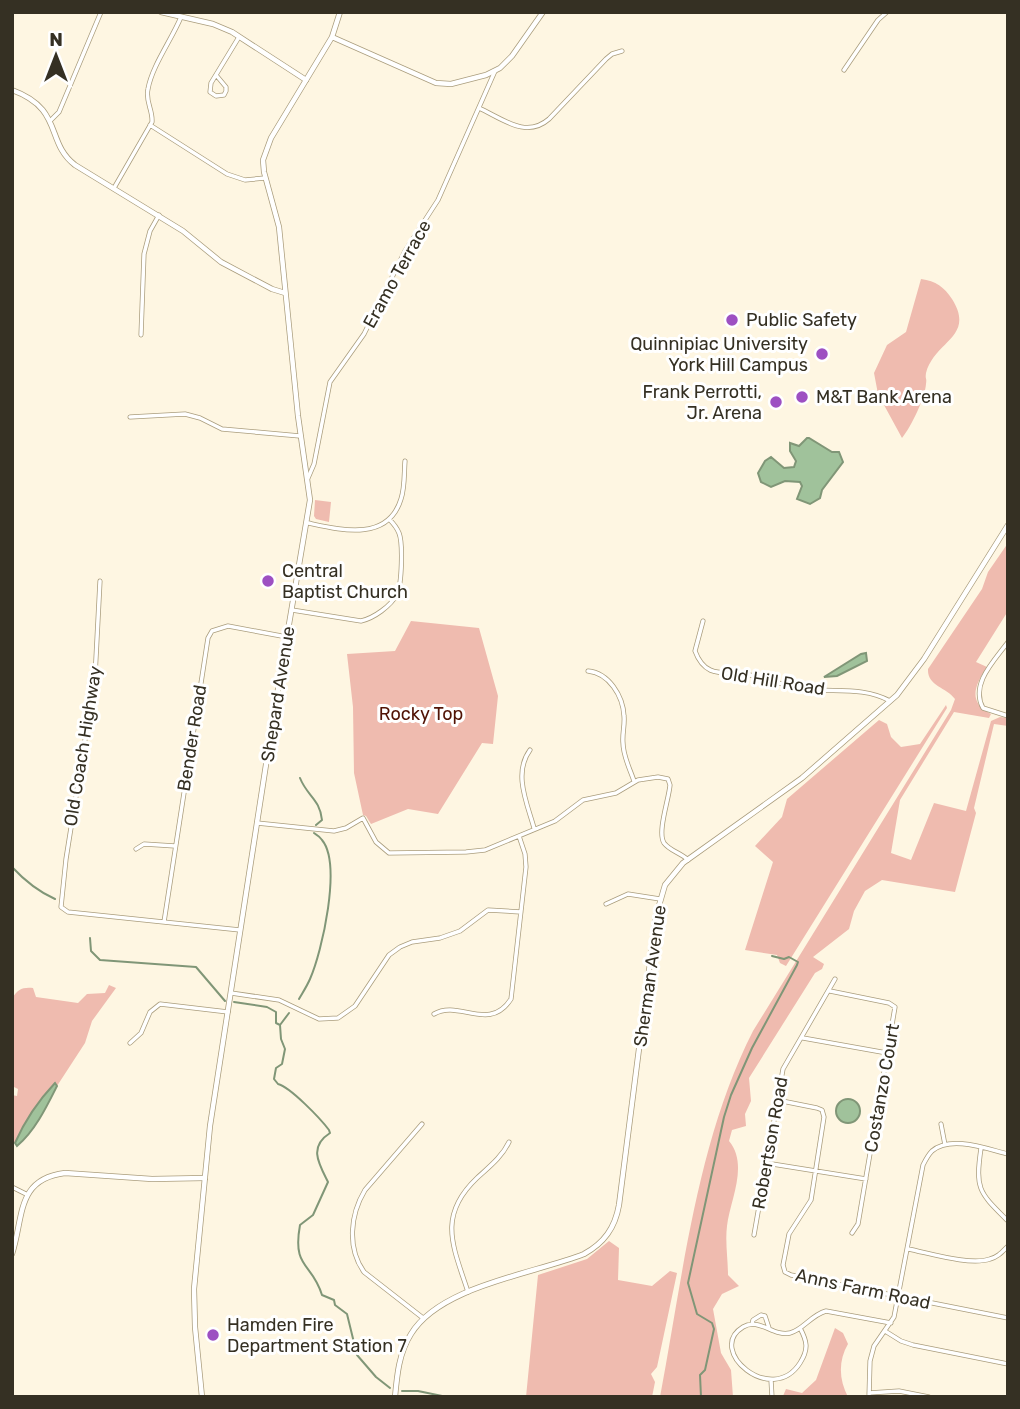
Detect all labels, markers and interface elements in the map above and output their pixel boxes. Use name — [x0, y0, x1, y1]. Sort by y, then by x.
north arrow — [21, 21, 91, 91]
text: N — [49, 28, 63, 51]
street label: Eramo Terrace — [358, 216, 436, 332]
place label: Public Safety — [746, 309, 857, 331]
marker: Public Safety — [724, 312, 740, 328]
place label: Quinnipiac University York Hill Campus — [630, 333, 808, 376]
marker: Quinnipiac University York Hill Campus — [814, 346, 830, 362]
place label: Frank Perrotti, Jr. Arena — [643, 381, 762, 424]
place label: M&T Bank Arena — [816, 386, 952, 408]
marker: M&T Bank Arena — [794, 389, 810, 405]
marker: Frank Perrotti, Jr. Arena — [768, 394, 784, 410]
place label: Central Baptist Church — [282, 560, 408, 603]
marker: Central Baptist Church — [260, 573, 276, 589]
street label: Shepard Avenue — [256, 624, 300, 764]
street label: Old Hill Road — [720, 662, 826, 700]
street label: Old Coach Highway — [59, 664, 107, 828]
street label: Bender Road — [173, 683, 211, 793]
park label: Rocky Top — [379, 703, 463, 725]
street label: Sherman Avenue — [629, 904, 671, 1048]
street label: Costanzo Court — [860, 1022, 904, 1154]
street label: Robertson Road — [748, 1075, 792, 1211]
street label: Anns Farm Road — [794, 1264, 932, 1314]
place label: Hamden Fire Department Station 7 — [227, 1314, 407, 1357]
marker: Hamden Fire Department Station 7 — [205, 1327, 221, 1343]

